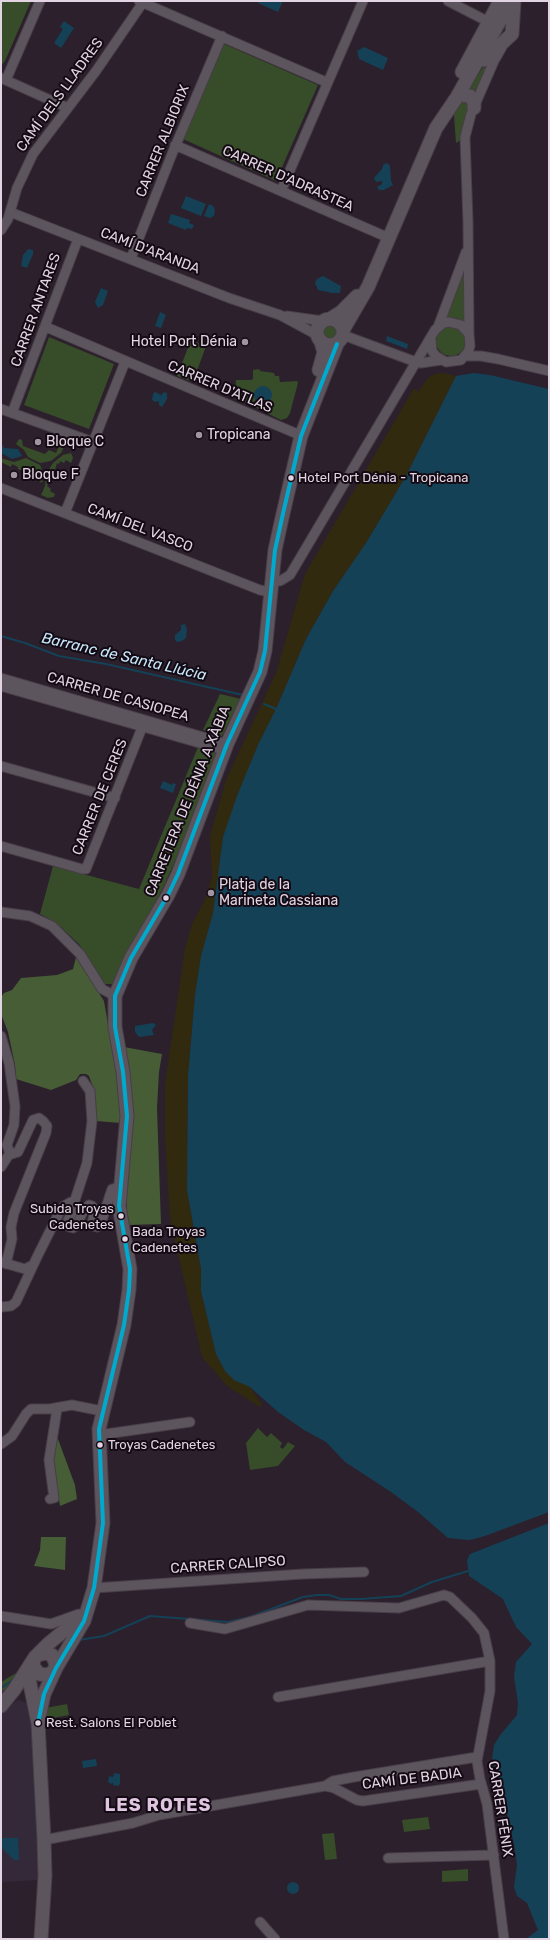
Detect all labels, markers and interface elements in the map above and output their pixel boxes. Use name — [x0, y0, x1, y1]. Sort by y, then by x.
street label: CAMÍ DELS LLADRES — [13, 35, 107, 155]
street label: CARRER ALBIORIX — [133, 82, 193, 200]
street label: CARRER D'ADRASTEA — [220, 142, 356, 216]
street label: CAMÍ D'ARANDA — [98, 224, 202, 278]
street label: CARRER ANTARES — [8, 251, 64, 369]
place label: Hotel Port Dénia — [131, 334, 237, 350]
marker: Hotel Port Dénia — [240, 337, 250, 347]
street label: CARRER D'ATLAS — [165, 357, 275, 417]
place label: Tropicana — [207, 427, 271, 443]
marker: Tropicana — [194, 430, 204, 440]
place label: Bloque C — [46, 434, 104, 450]
marker: Bloque C — [33, 437, 43, 447]
place label: Bloque F — [22, 467, 79, 483]
marker: Bloque F — [9, 470, 19, 480]
place label: Hotel Port Dénia - Tropicana — [298, 470, 468, 486]
marker: Hotel Port Dénia - Tropicana — [286, 473, 296, 483]
street label: CAMÍ DEL VASCO — [85, 500, 195, 556]
water label: Barranc de Santa Llúcia — [40, 629, 208, 685]
street label: CARRER DE CASIOPEA — [45, 669, 191, 725]
street label: CARRETERA DE DÉNIA A XÀBIA — [142, 703, 234, 899]
street label: CARRER DE CERES — [69, 736, 131, 858]
place label: Platja de la Marineta Cassiana — [219, 877, 338, 910]
marker: Platja de la Marineta Cassiana — [206, 888, 216, 898]
unlabelled marker — [161, 893, 171, 903]
place label: Subida Troyas Cadenetes — [30, 1201, 114, 1232]
marker: Subida Troyas Cadenetes — [116, 1211, 126, 1221]
place label: Bada Troyas Cadenetes — [132, 1224, 205, 1255]
marker: Bada Troyas Cadenetes — [120, 1234, 130, 1244]
place label: Troyas Cadenetes — [108, 1437, 215, 1453]
marker: Troyas Cadenetes — [95, 1440, 105, 1450]
street label: CARRER CALIPSO — [170, 1553, 286, 1577]
place label: Rest. Salons El Poblet — [46, 1715, 177, 1731]
marker: Rest. Salons El Poblet — [33, 1718, 43, 1728]
street label: CARRER FÈNIX — [484, 1760, 516, 1858]
street label: CAMÍ DE BADIA — [361, 1765, 463, 1793]
district label: LES ROTES — [105, 1795, 211, 1817]

